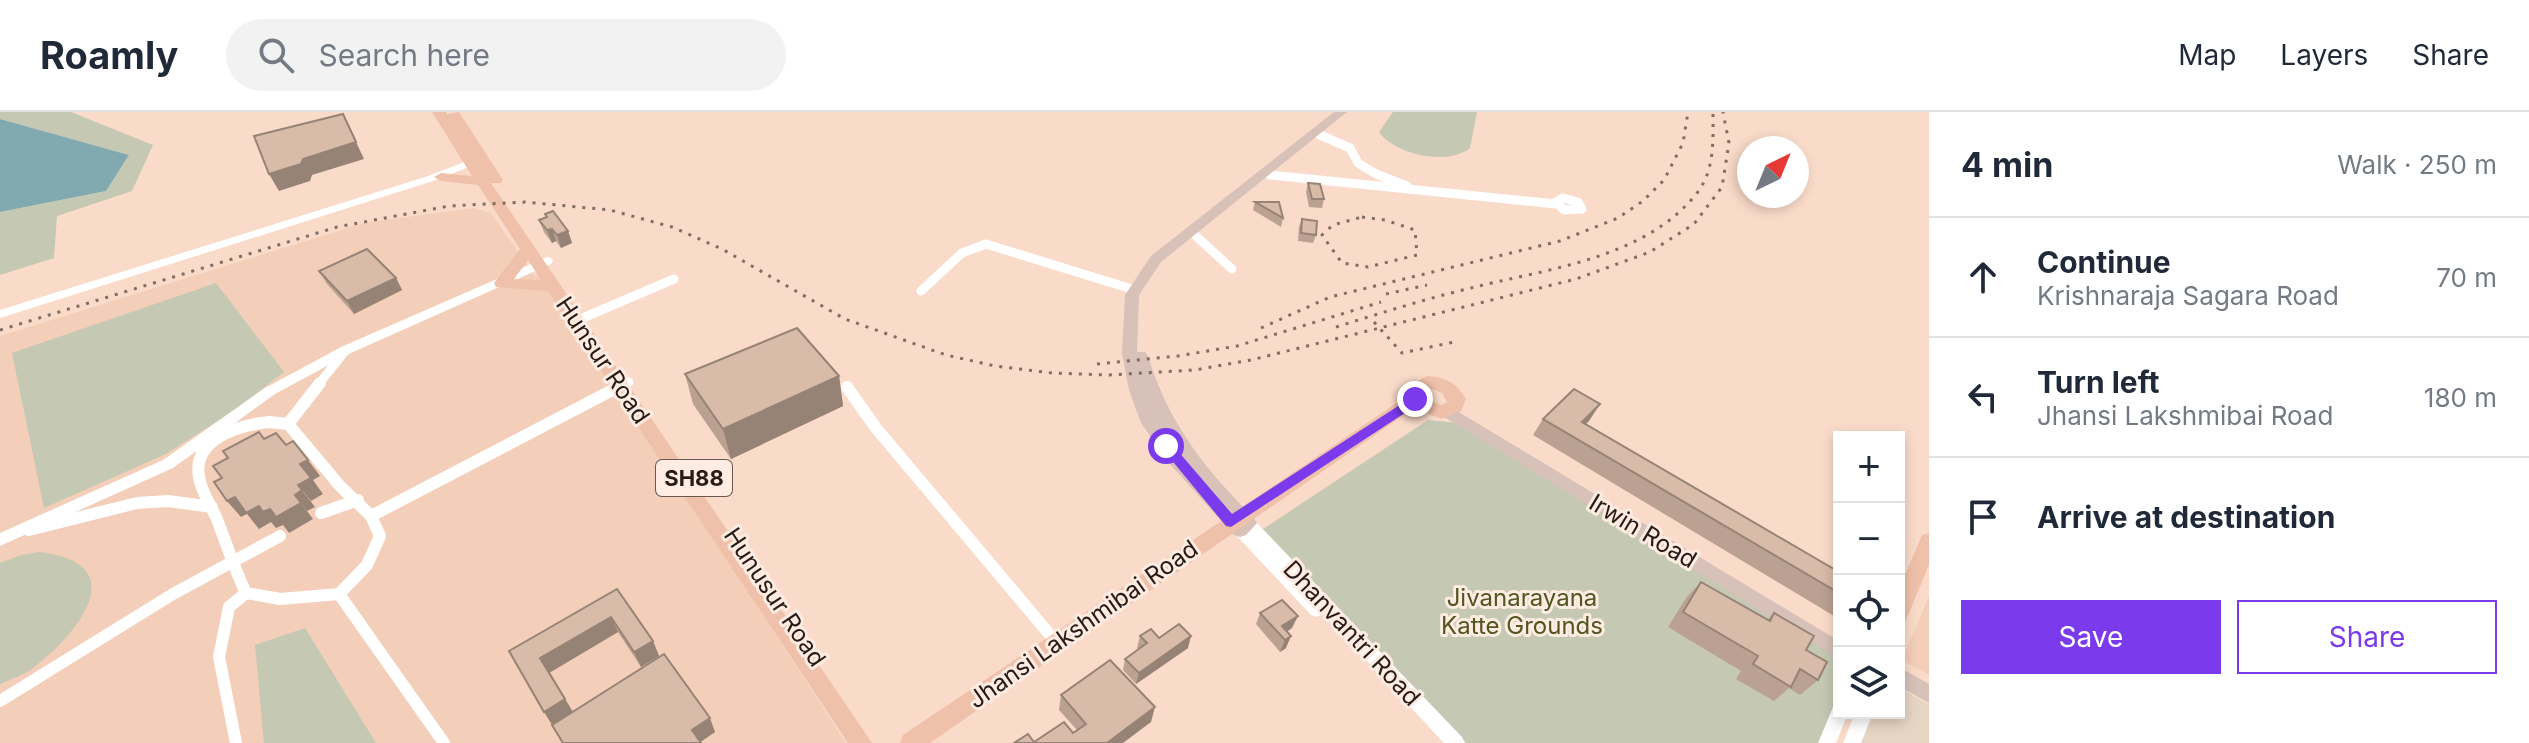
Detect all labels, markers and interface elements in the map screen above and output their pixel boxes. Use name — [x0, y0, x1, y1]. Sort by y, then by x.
search box — [226, 19, 786, 91]
text: Roamly — [40, 32, 178, 78]
icon: search — [254, 33, 298, 77]
text: Search here — [318, 37, 490, 73]
text: Map — [2178, 38, 2236, 72]
text: Layers — [2280, 38, 2368, 72]
text: Share — [2412, 38, 2489, 72]
north arrow — [1737, 136, 1809, 208]
text: 4 min — [1961, 144, 2053, 185]
text: Walk · 250 m — [2337, 149, 2497, 180]
text: Continue — [2037, 244, 2171, 280]
icon: ahead — [1961, 255, 2005, 299]
text: 70 m — [2436, 262, 2497, 293]
text: Krishnaraja Sagara Road — [2037, 280, 2339, 311]
street label: Hunsur Road — [550, 291, 656, 429]
text: Turn left — [2037, 364, 2159, 400]
icon: left — [1961, 375, 2005, 419]
route end — [1397, 381, 1433, 417]
text: 180 m — [2424, 382, 2497, 413]
text: Jhansi Lakshmibai Road — [2037, 400, 2333, 431]
route start — [1148, 428, 1184, 464]
map controls — [1833, 431, 1905, 719]
button: + — [1833, 431, 1905, 503]
road number: SH88 — [656, 460, 732, 496]
street label: Irwin Road — [1584, 488, 1702, 574]
icon: arrive — [1961, 495, 2005, 539]
text: Arrive at destination — [2037, 499, 2335, 535]
button: − — [1833, 503, 1905, 575]
street label: Hunusur Road — [718, 522, 832, 672]
street label: Jhansi Lakshmibai Road — [963, 534, 1203, 714]
street label: Dhanvantri Road — [1277, 555, 1427, 711]
button: locate — [1833, 575, 1905, 647]
park label: Jivanarayana Katte Grounds — [1441, 583, 1603, 640]
button: Save — [1961, 600, 2221, 674]
button: Share — [2237, 600, 2497, 674]
button: layers — [1833, 647, 1905, 719]

